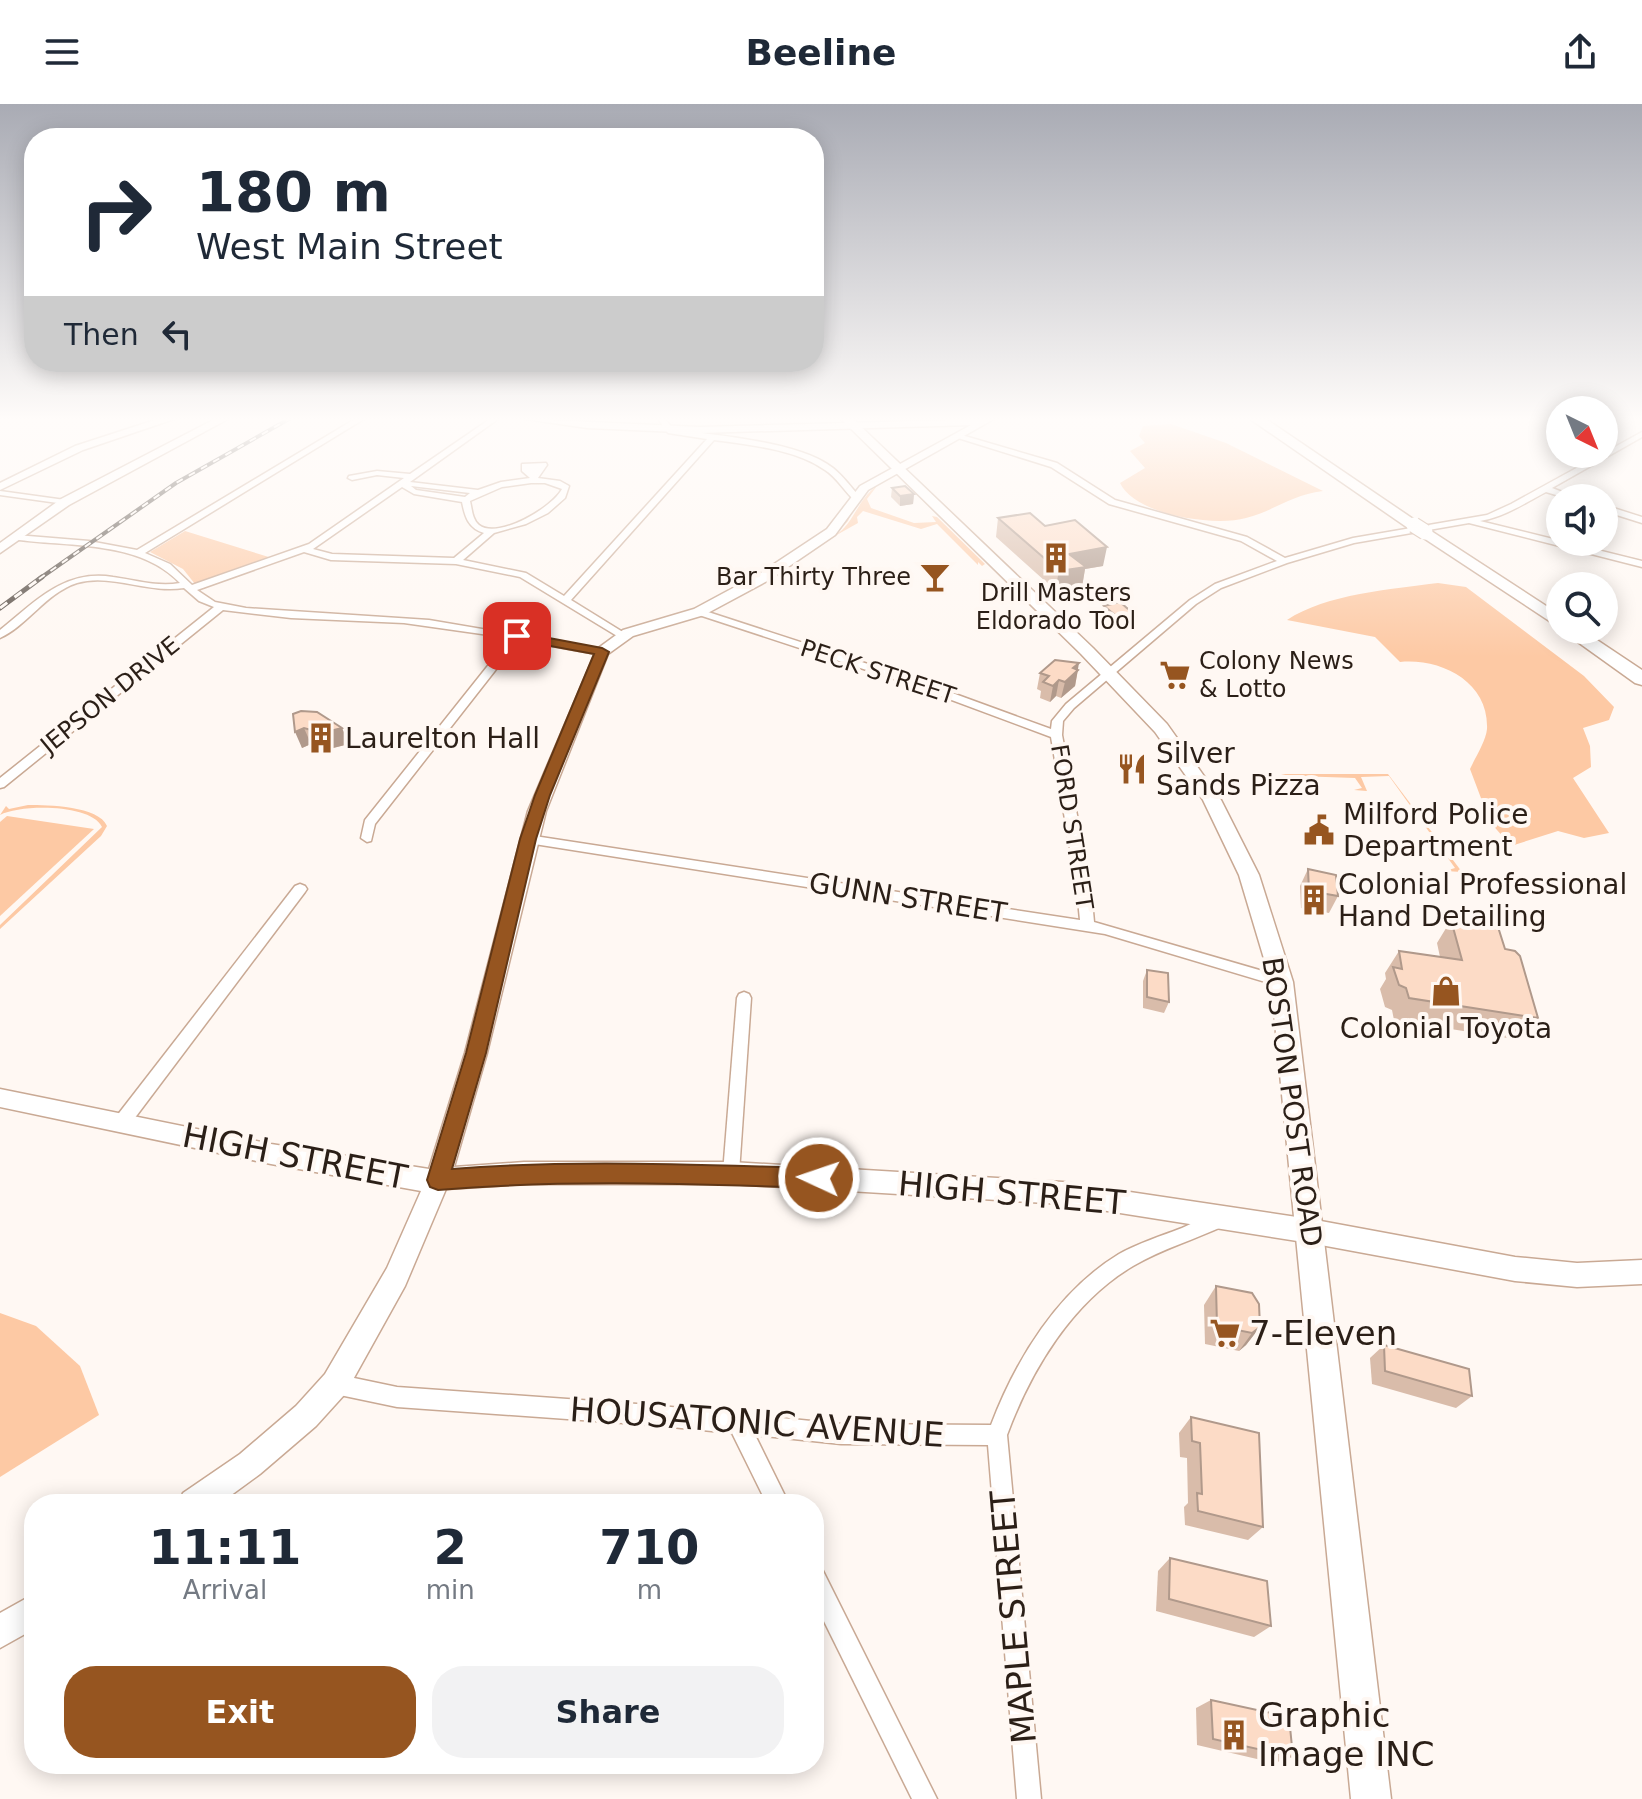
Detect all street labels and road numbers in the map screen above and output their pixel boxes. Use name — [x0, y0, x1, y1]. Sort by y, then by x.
street label: JEPSON DRIVE — [33, 631, 185, 761]
street label: PECK STREET — [797, 634, 959, 710]
street label: FORD STREET — [1045, 742, 1099, 912]
street label: GUNN STREET — [807, 866, 1010, 930]
street label: BOSTON POST ROAD — [1255, 955, 1329, 1249]
street label: HIGH STREET — [179, 1115, 411, 1197]
street label: HIGH STREET — [897, 1163, 1128, 1223]
street label: HOUSATONIC AVENUE — [568, 1389, 946, 1455]
street label: MAPLE STREET — [982, 1488, 1044, 1745]

